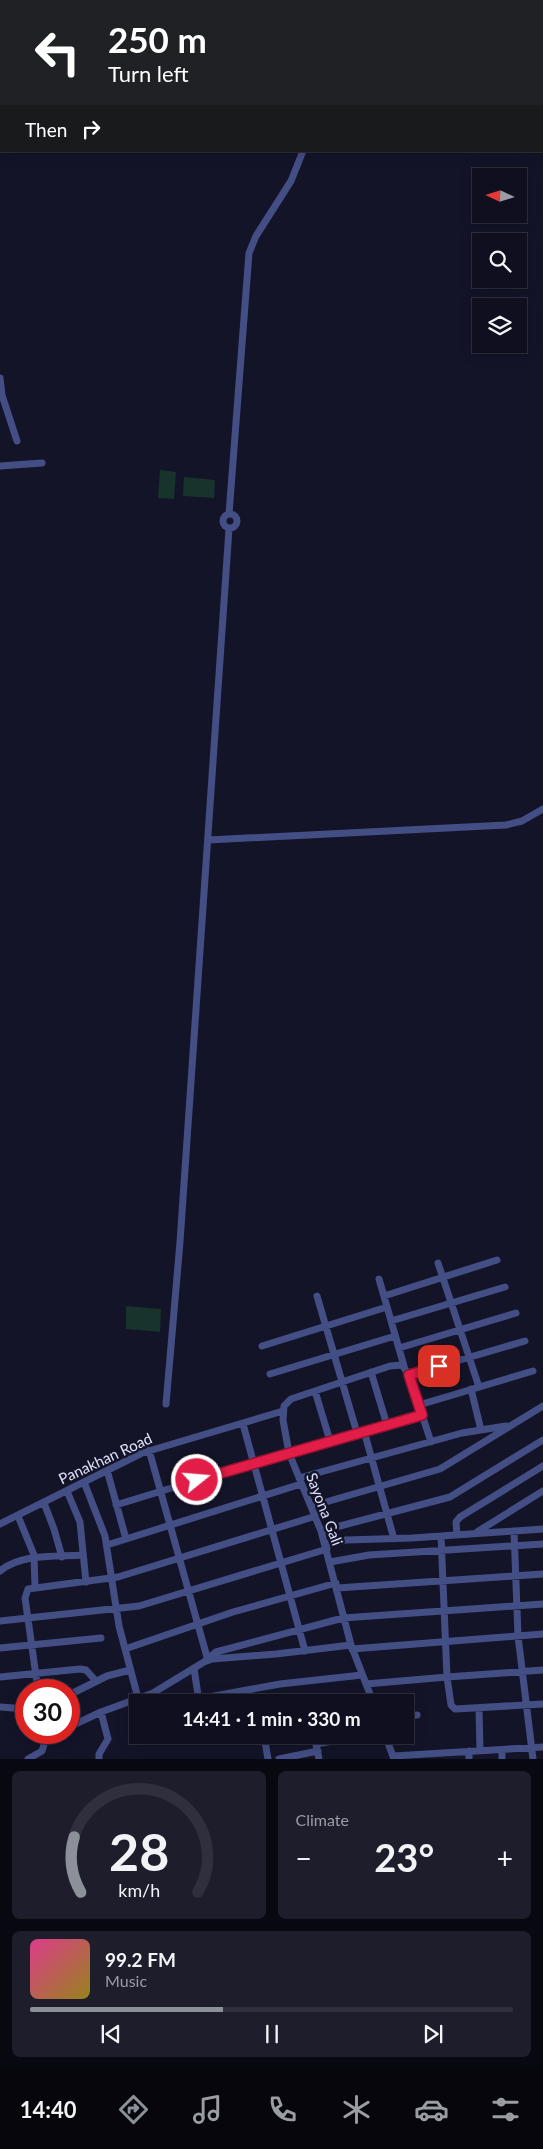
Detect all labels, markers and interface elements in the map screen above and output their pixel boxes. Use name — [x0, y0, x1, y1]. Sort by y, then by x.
text: 250 m — [108, 18, 207, 60]
icon: left — [25, 20, 90, 85]
text: Turn left — [108, 60, 189, 87]
icon: right — [77, 115, 105, 143]
text: Then — [25, 118, 67, 141]
north arrow — [472, 168, 528, 222]
map controls — [472, 168, 527, 353]
button: search — [472, 233, 527, 288]
button: layers — [472, 298, 527, 353]
pin — [418, 1345, 460, 1387]
icon: arrive — [425, 1352, 453, 1380]
street label: Panakhan Road — [55, 1429, 155, 1487]
position arrow — [170, 1453, 222, 1505]
street label: Sayona Gali — [303, 1470, 347, 1548]
speed limit sign: 30 — [15, 1679, 80, 1744]
text: 14:41 · 1 min · 330 m — [182, 1707, 361, 1730]
text: Climate — [296, 1810, 349, 1829]
text: 28 — [109, 1820, 169, 1882]
text: 23° — [374, 1834, 434, 1880]
text: − — [296, 1841, 312, 1875]
text: + — [497, 1841, 513, 1875]
text: km/h — [118, 1879, 160, 1901]
text: 99.2 FM — [105, 1948, 176, 1971]
text: Music — [105, 1971, 147, 1990]
icon: previous — [97, 2020, 125, 2048]
icon: pause — [258, 2020, 286, 2048]
icon: next — [419, 2020, 447, 2048]
icon: directions — [116, 2092, 151, 2127]
icon: music — [190, 2092, 225, 2127]
icon: phone — [265, 2092, 300, 2127]
icon: climate — [339, 2092, 374, 2127]
icon: car — [414, 2092, 449, 2127]
icon: filters — [488, 2092, 523, 2127]
text: 14:40 — [20, 2096, 76, 2123]

